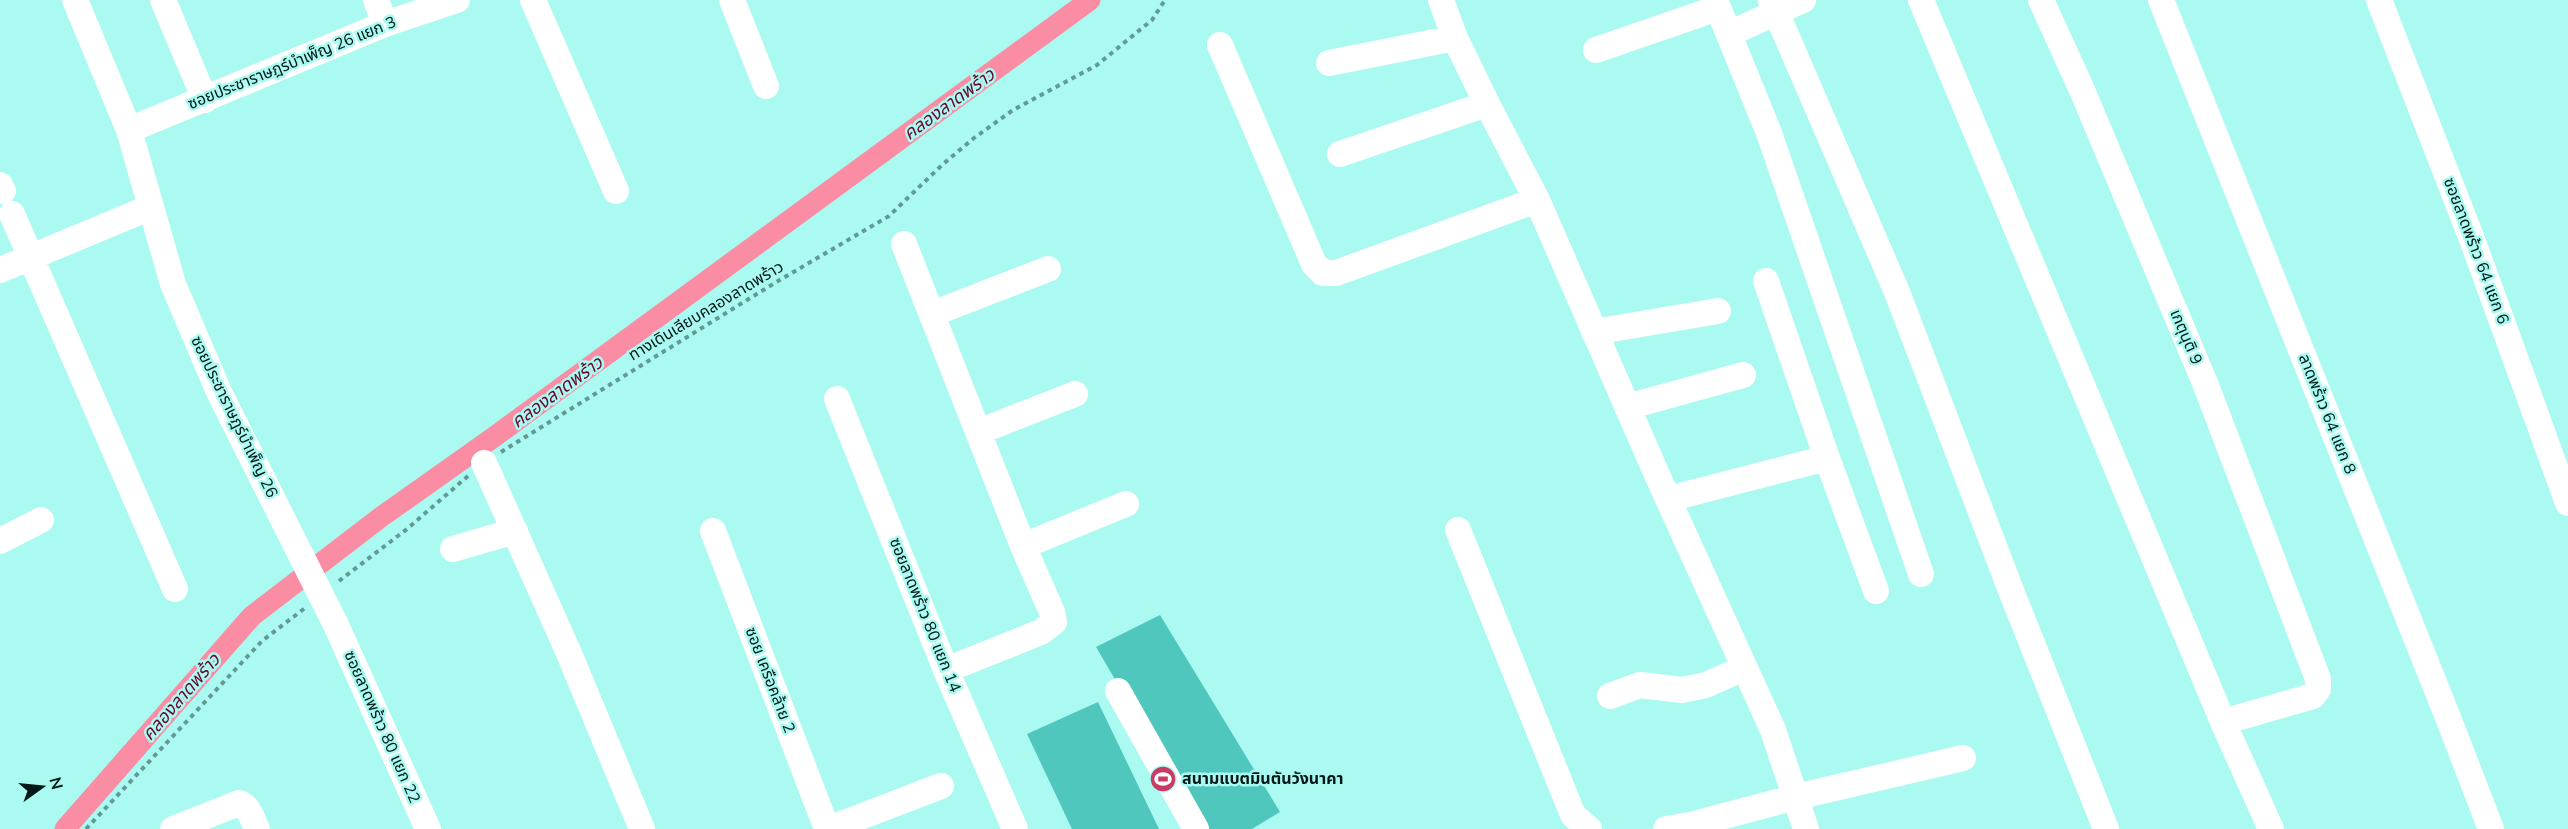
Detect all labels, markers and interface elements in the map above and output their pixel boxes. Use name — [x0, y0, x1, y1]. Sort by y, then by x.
street label: ซอยประชาราษฎร์บำเพ็ญ 26 แยก 3 — [185, 11, 399, 115]
water label: คลองลาดพร้าว — [898, 62, 1000, 145]
street label: ซอยลาดพร้าว 64 แยก 6 — [2438, 175, 2514, 327]
street label: ทางเดินเลียบคลองลาดพร้าว — [624, 256, 788, 366]
street label: เกตุนุติ 9 — [2165, 306, 2207, 368]
street label: ซอยประชาราษฎร์บำเพ็ญ 26 — [185, 332, 283, 502]
water label: คลองลาดพร้าว — [506, 350, 608, 433]
street label: ลาดพร้าว 64 แยก 8 — [2293, 351, 2361, 477]
street label: ซอยลาดพร้าว 80 แยก 14 — [884, 534, 966, 696]
street label: ซอย เครือคล้าย 2 — [740, 624, 800, 736]
street label: ซอยลาดพร้าว 80 แยก 22 — [338, 647, 426, 807]
water label: คลองลาดพร้าว — [137, 648, 226, 745]
north arrow — [12, 757, 72, 817]
sports icon: สนามแบตมินตันวังนาคา — [1148, 764, 1178, 794]
place label: สนามแบตมินตันวังนาคา — [1182, 768, 1343, 790]
text: N — [43, 775, 68, 792]

